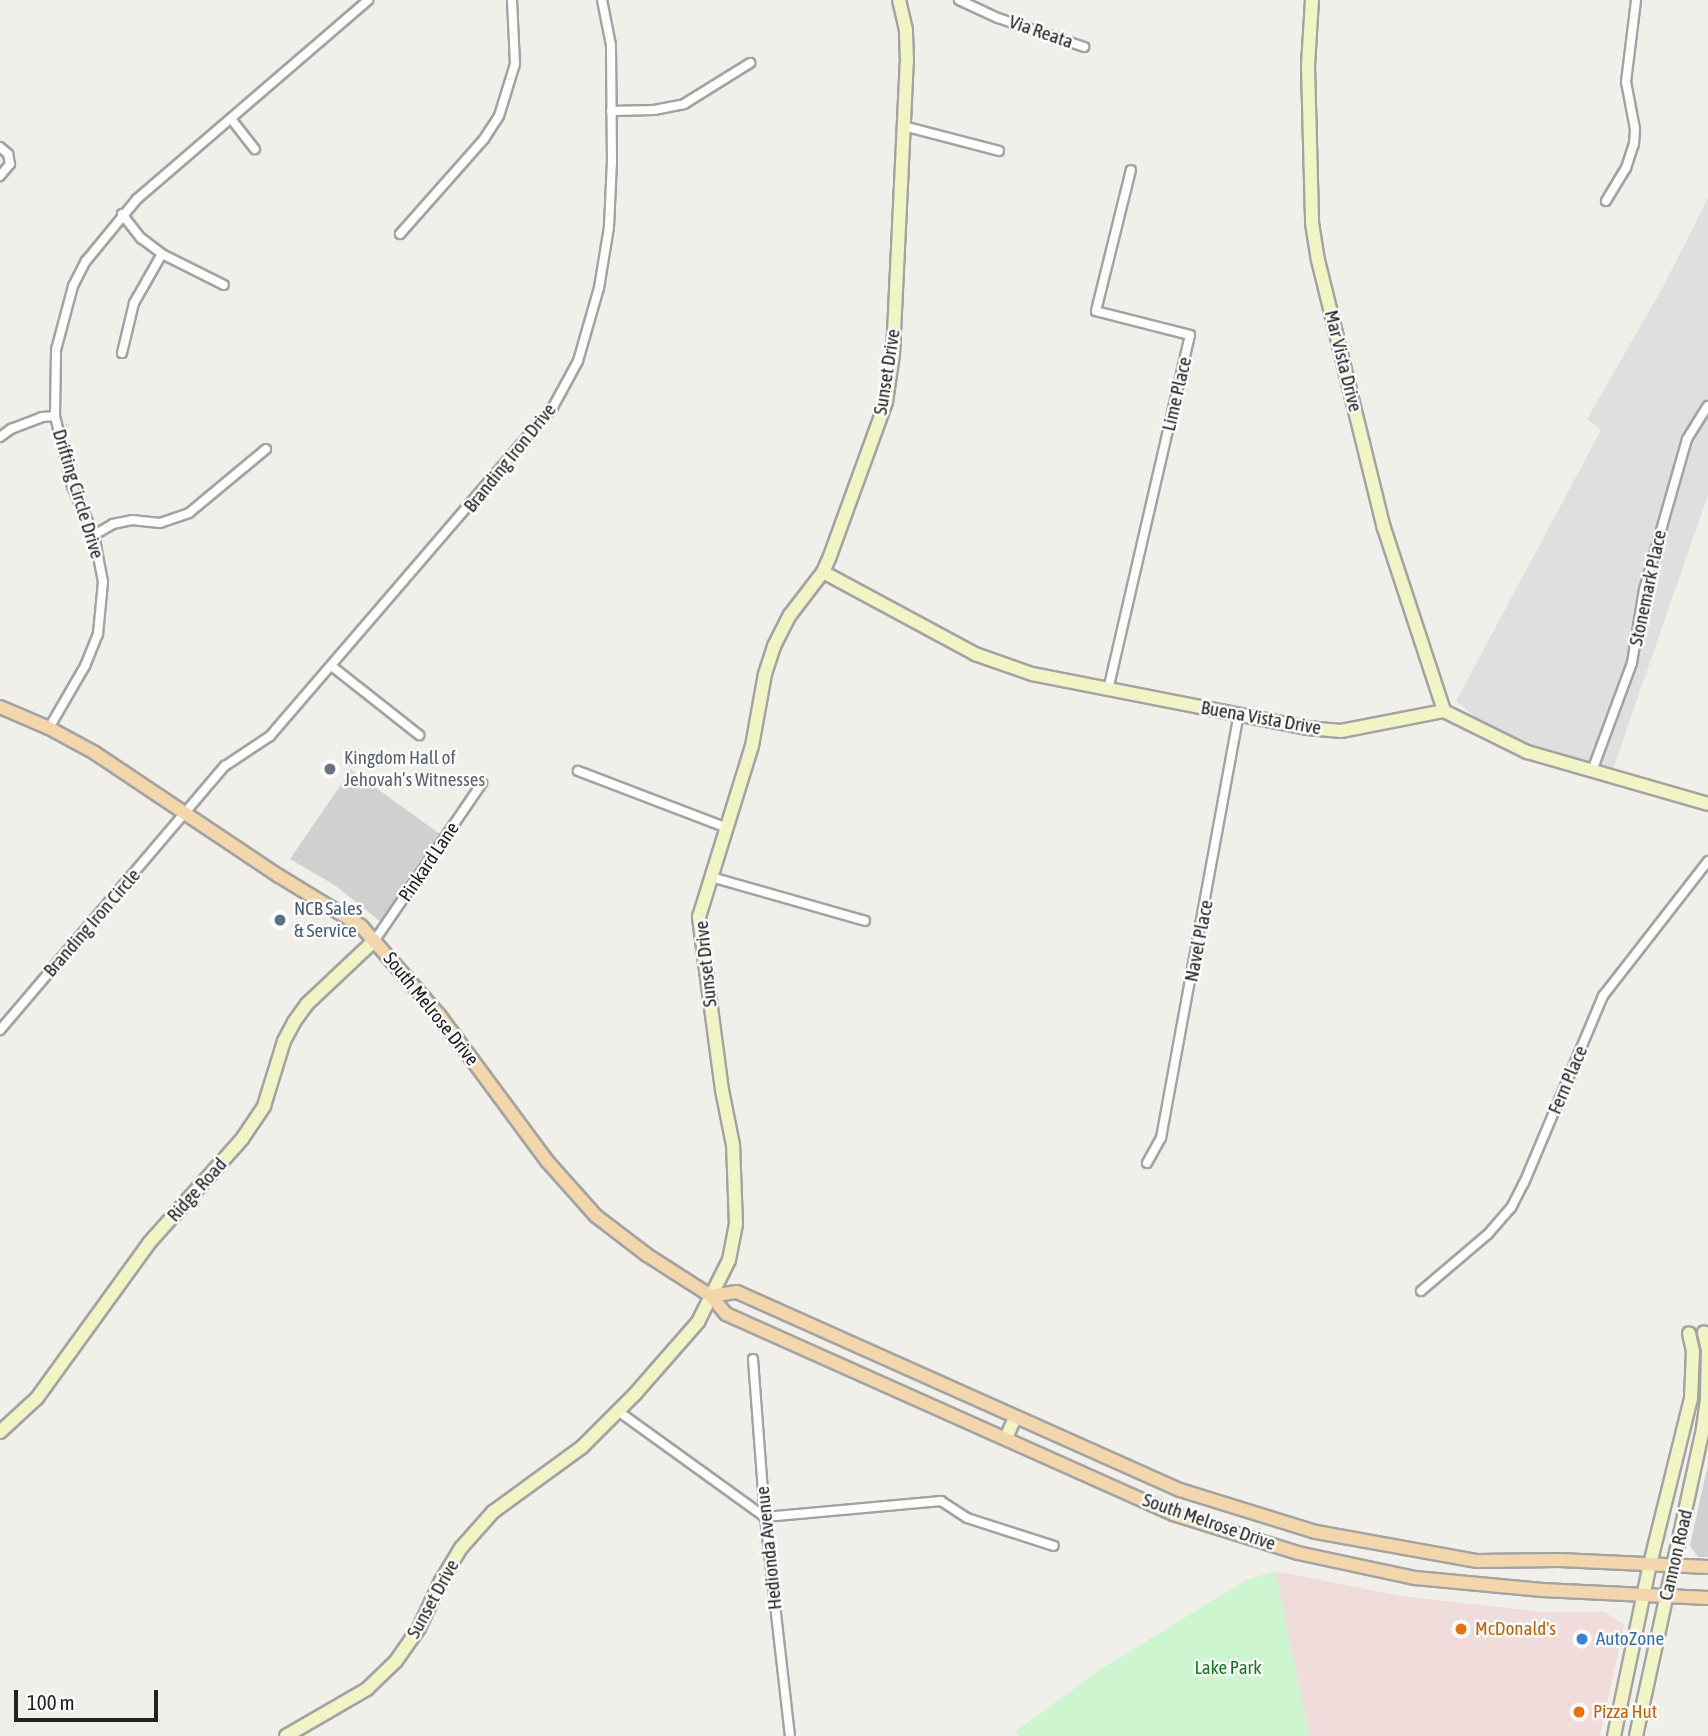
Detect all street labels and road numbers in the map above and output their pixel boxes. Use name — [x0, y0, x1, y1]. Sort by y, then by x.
street label: Via Reata — [1006, 10, 1076, 54]
street label: Mar Vista Drive — [1319, 308, 1367, 414]
street label: Sunset Drive — [869, 327, 905, 417]
street label: Lime Place — [1157, 355, 1197, 433]
street label: Branding Iron Drive — [459, 399, 561, 517]
street label: Drifting Circle Drive — [47, 427, 109, 561]
street label: Stonemark Place — [1625, 528, 1671, 648]
street label: Buena Vista Drive — [1199, 696, 1323, 740]
street label: Pinkard Lane — [394, 818, 464, 906]
street label: Branding Iron Circle — [39, 864, 145, 982]
street label: Navel Place — [1180, 898, 1218, 984]
street label: Sunset Drive — [690, 920, 722, 1008]
street label: South Melrose Drive — [378, 948, 484, 1070]
street label: Fern Place — [1543, 1042, 1593, 1118]
street label: Ridge Road — [162, 1153, 232, 1227]
street label: Hedionda Avenue — [751, 1485, 787, 1611]
street label: South Melrose Drive — [1140, 1489, 1278, 1555]
street label: Cannon Road — [1654, 1507, 1698, 1603]
street label: Sunset Drive — [402, 1556, 464, 1642]

